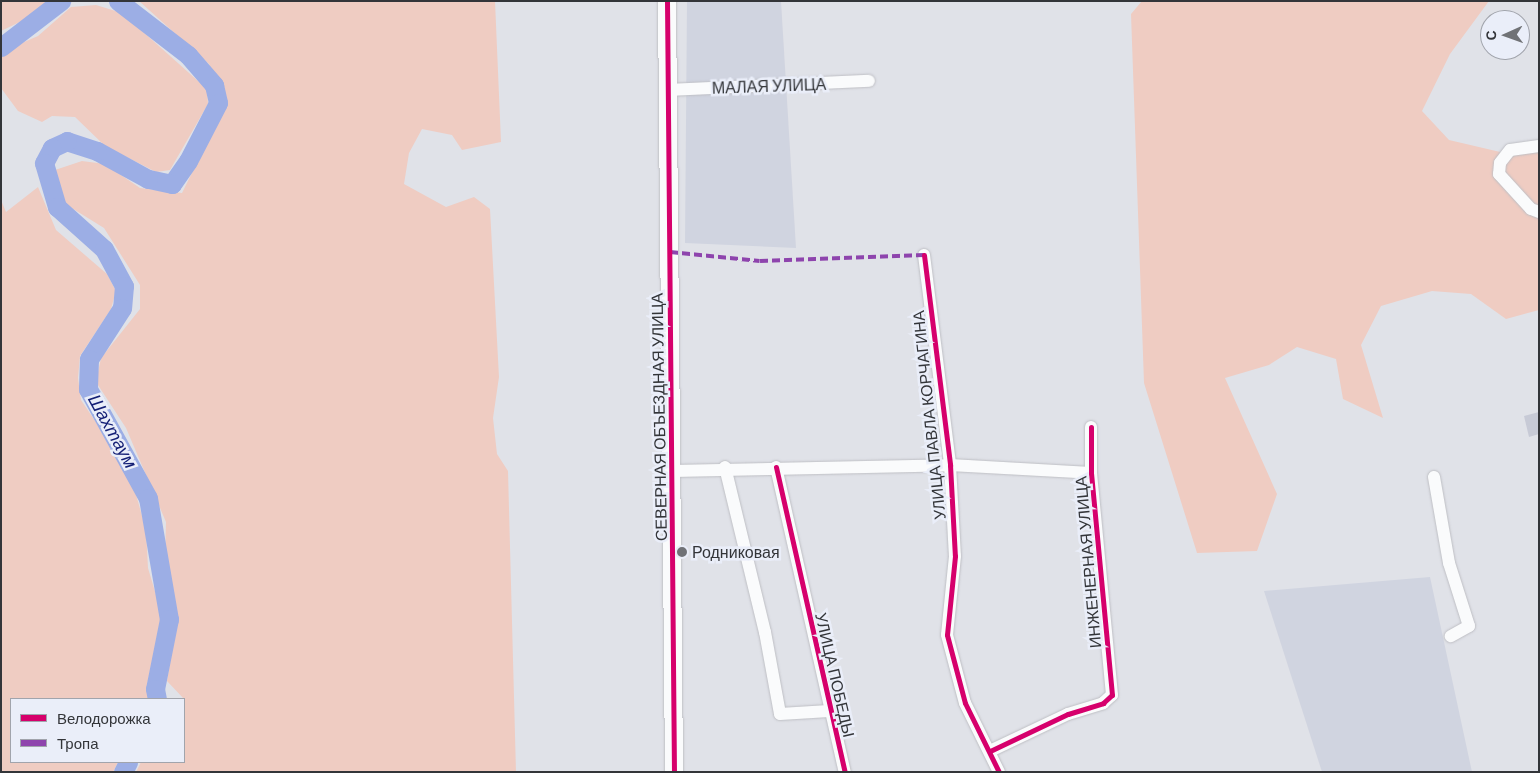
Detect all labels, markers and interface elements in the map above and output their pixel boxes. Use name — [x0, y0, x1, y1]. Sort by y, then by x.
north arrow — [1480, 10, 1530, 60]
text: С — [1482, 30, 1499, 41]
street label: МАЛАЯ УЛИЦА — [711, 74, 827, 98]
street label: СЕВЕРНАЯ ОБЪЕЗДНАЯ УЛИЦА — [647, 293, 671, 541]
street label: УЛИЦА ПАВЛА КОРЧАГИНА — [908, 309, 950, 521]
water label: Шахтаум — [84, 390, 142, 472]
street label: ИНЖЕНЕРНАЯ УЛИЦА — [1071, 475, 1105, 649]
place label: Родниковая — [692, 542, 780, 562]
marker: Родниковая — [676, 546, 688, 558]
street label: УЛИЦА ПОБЕДЫ — [811, 611, 859, 739]
legend — [10, 698, 185, 763]
text: Велодорожка — [57, 709, 151, 727]
text: Тропа — [57, 734, 98, 752]

